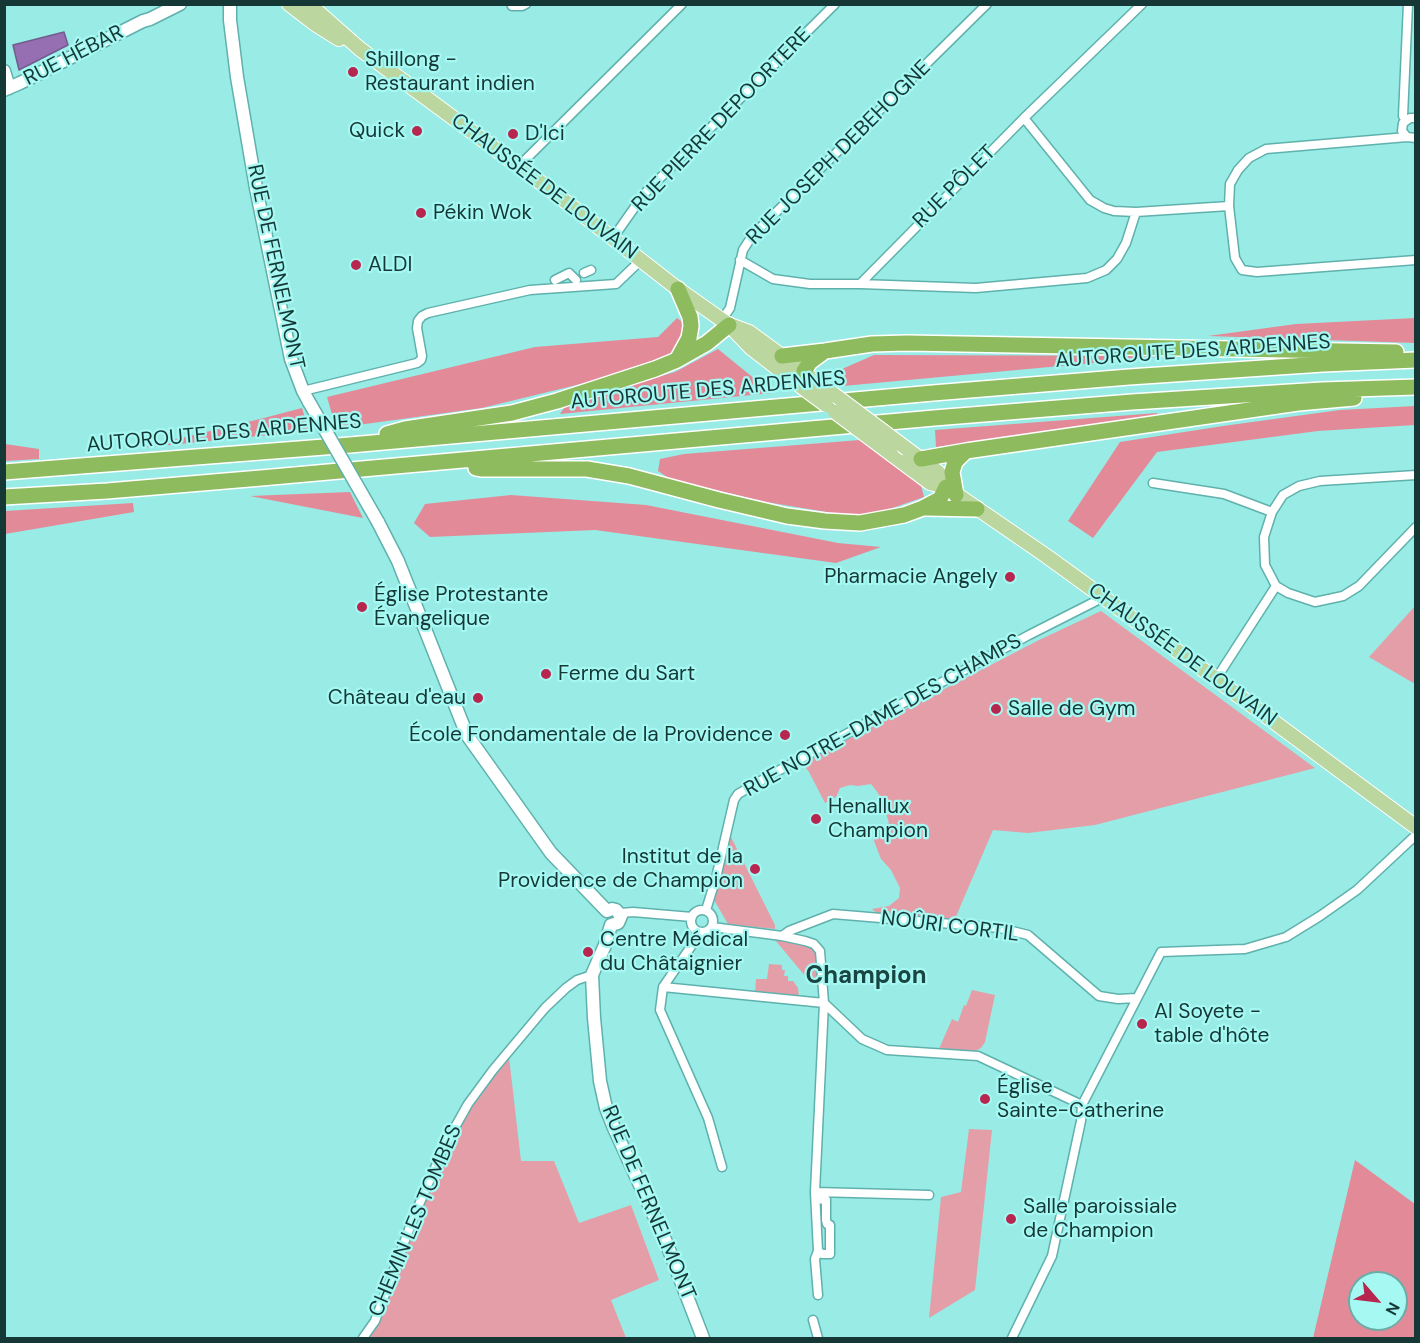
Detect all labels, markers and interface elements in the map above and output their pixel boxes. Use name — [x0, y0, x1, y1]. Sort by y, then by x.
street label: RUE HÉBAR — [20, 20, 128, 92]
street label: RUE PIERRE DEPOORTERE — [627, 23, 817, 217]
place label: Shillong - Restaurant indien — [365, 47, 535, 97]
street label: RUE JOSEPH DEBEHOGNE — [742, 56, 936, 250]
marker: Shillong - Restaurant indien — [346, 65, 360, 79]
street label: CHAUSSÉE DE LOUVAIN — [446, 109, 642, 265]
place label: Quick — [349, 118, 405, 144]
place label: D'Ici — [525, 121, 565, 147]
marker: Quick — [410, 124, 424, 138]
marker: D'Ici — [506, 127, 520, 141]
street label: RUE PÔLET — [908, 140, 1002, 234]
street label: RUE DE FERNELMONT — [241, 162, 309, 372]
place label: Pékin Wok — [433, 200, 532, 226]
marker: Pékin Wok — [414, 206, 428, 220]
place label: ALDI — [368, 252, 412, 278]
marker: ALDI — [349, 258, 363, 272]
street label: AUTOROUTE DES ARDENNES — [1054, 330, 1332, 374]
street label: AUTOROUTE DES ARDENNES — [569, 366, 847, 416]
street label: AUTOROUTE DES ARDENNES — [85, 409, 363, 459]
place label: Pharmacie Angely — [824, 564, 998, 590]
marker: Pharmacie Angely — [1003, 570, 1017, 584]
street label: CHAUSSÉE DE LOUVAIN — [1083, 578, 1281, 732]
place label: Église Protestante Évangelique — [374, 582, 548, 632]
marker: Église Protestante Évangelique — [355, 600, 369, 614]
street label: RUE NOTRE-DAME DES CHAMPS — [740, 629, 1026, 803]
place label: Ferme du Sart — [558, 661, 695, 687]
marker: Ferme du Sart — [539, 667, 553, 681]
place label: Château d'eau — [328, 685, 466, 711]
marker: Château d'eau — [471, 691, 485, 705]
place label: Salle de Gym — [1008, 696, 1135, 722]
marker: Salle de Gym — [989, 702, 1003, 716]
place label: École Fondamentale de la Providence — [409, 722, 773, 748]
marker: École Fondamentale de la Providence — [778, 728, 792, 742]
place label: Henallux Champion — [828, 794, 928, 844]
marker: Henallux Champion — [809, 812, 823, 826]
place label: Institut de la Providence de Champion — [498, 844, 743, 894]
marker: Institut de la Providence de Champion — [748, 862, 762, 876]
street label: NOÛRI CORTIL — [879, 906, 1021, 948]
place label: Centre Médical du Châtaignier — [600, 927, 748, 977]
marker: Centre Médical du Châtaignier — [581, 945, 595, 959]
district label: Champion — [806, 963, 926, 991]
place label: Al Soyete - table d'hôte — [1154, 999, 1269, 1049]
marker: Al Soyete - table d'hôte — [1135, 1017, 1149, 1031]
place label: Église Sainte-Catherine — [997, 1074, 1164, 1124]
marker: Église Sainte-Catherine — [978, 1092, 992, 1106]
street label: RUE DE FERNELMONT — [596, 1102, 700, 1304]
street label: CHEMIN LES TOMBES — [364, 1121, 468, 1321]
place label: Salle paroissiale de Champion — [1023, 1194, 1177, 1244]
marker: Salle paroissiale de Champion — [1004, 1212, 1018, 1226]
north arrow — [1348, 1271, 1408, 1331]
text: N — [1381, 1299, 1405, 1319]

